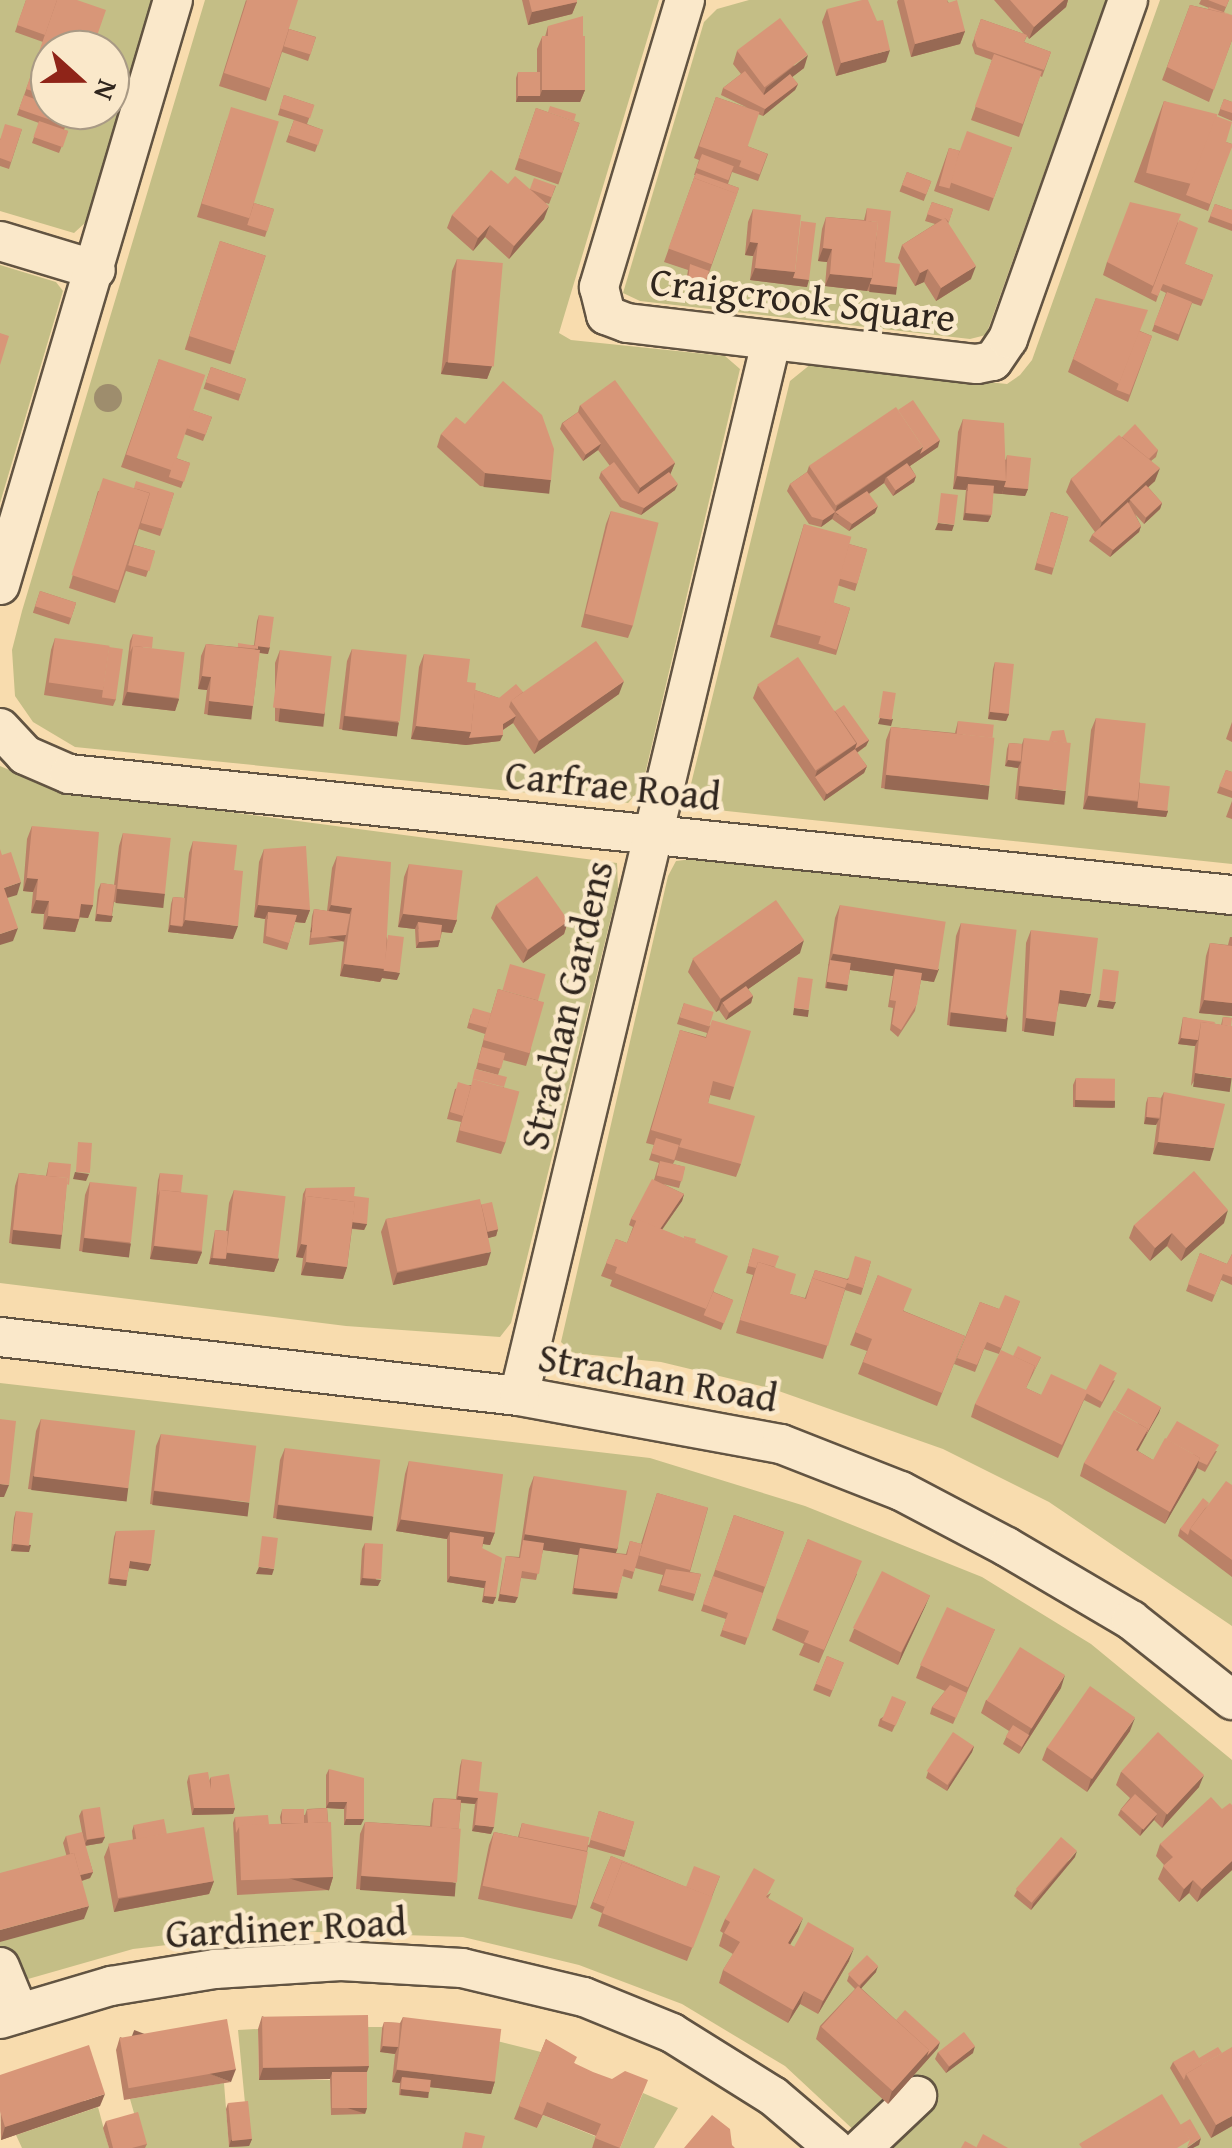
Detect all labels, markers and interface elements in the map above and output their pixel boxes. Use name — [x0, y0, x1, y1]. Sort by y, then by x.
north arrow — [30, 30, 130, 130]
text: N — [84, 74, 129, 106]
street label: Craigcrook Square — [648, 256, 958, 342]
street label: Carfrae Road — [503, 750, 723, 820]
street label: Strachan Gardens — [509, 856, 623, 1154]
street label: Strachan Road — [535, 1332, 781, 1422]
street label: Gardiner Road — [164, 1897, 408, 1957]

